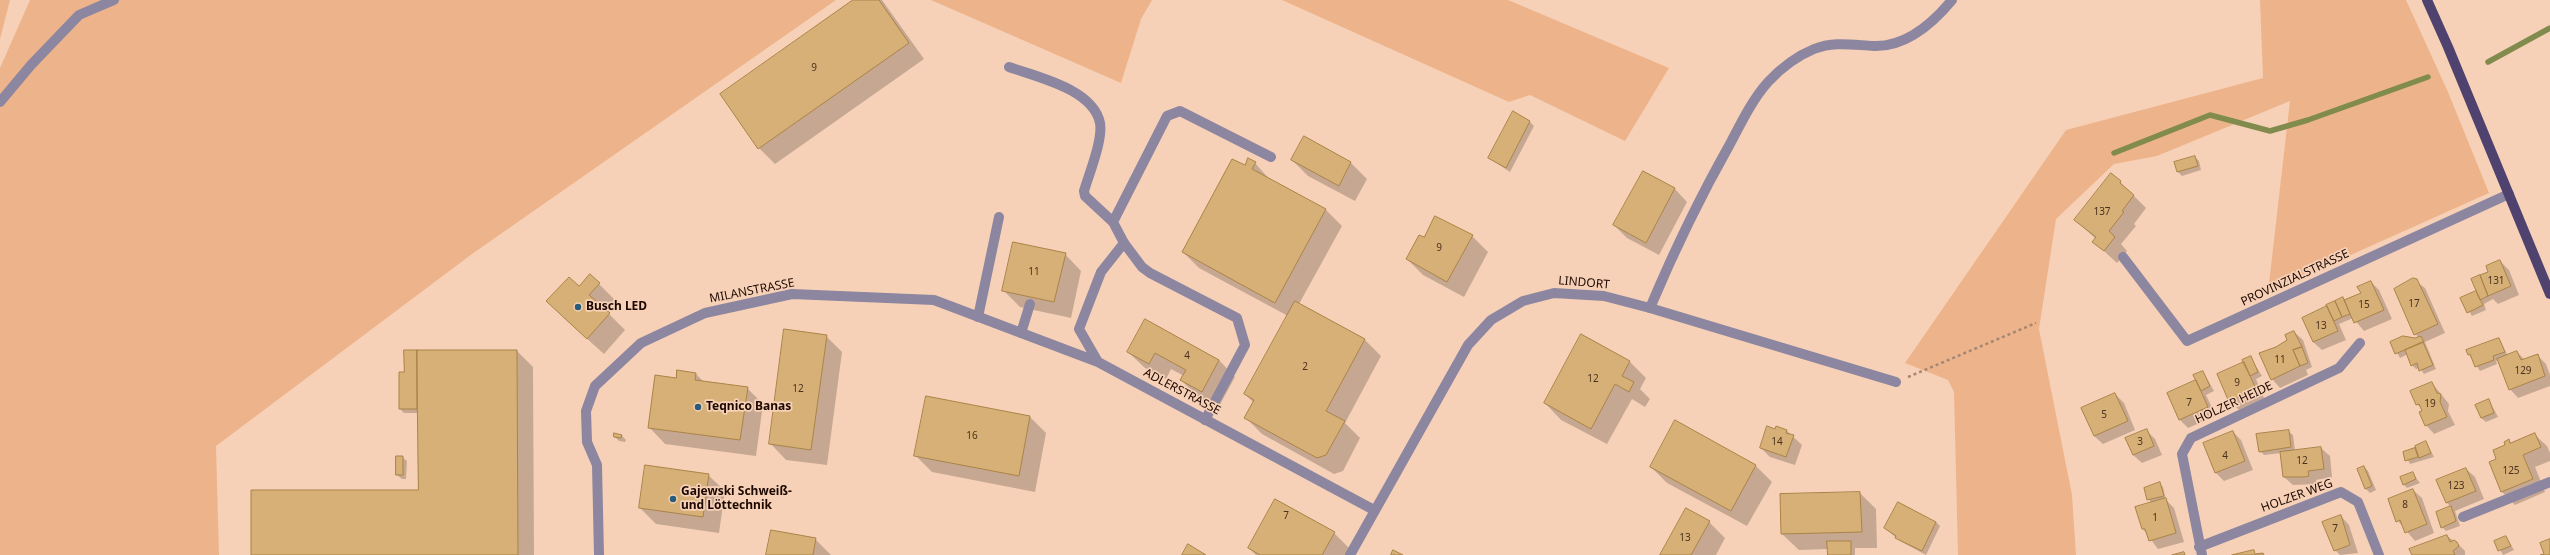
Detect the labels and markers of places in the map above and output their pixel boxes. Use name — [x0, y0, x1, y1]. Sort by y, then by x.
place label: Busch LED — [586, 300, 647, 314]
marker: Busch LED — [573, 302, 583, 312]
place label: Teqnico Banas — [706, 400, 791, 414]
marker: Teqnico Banas — [693, 402, 703, 412]
place label: Gajewski Schweiß- und Löttechnik — [681, 485, 792, 513]
marker: Gajewski Schweiß- und Löttechnik — [668, 494, 678, 504]

